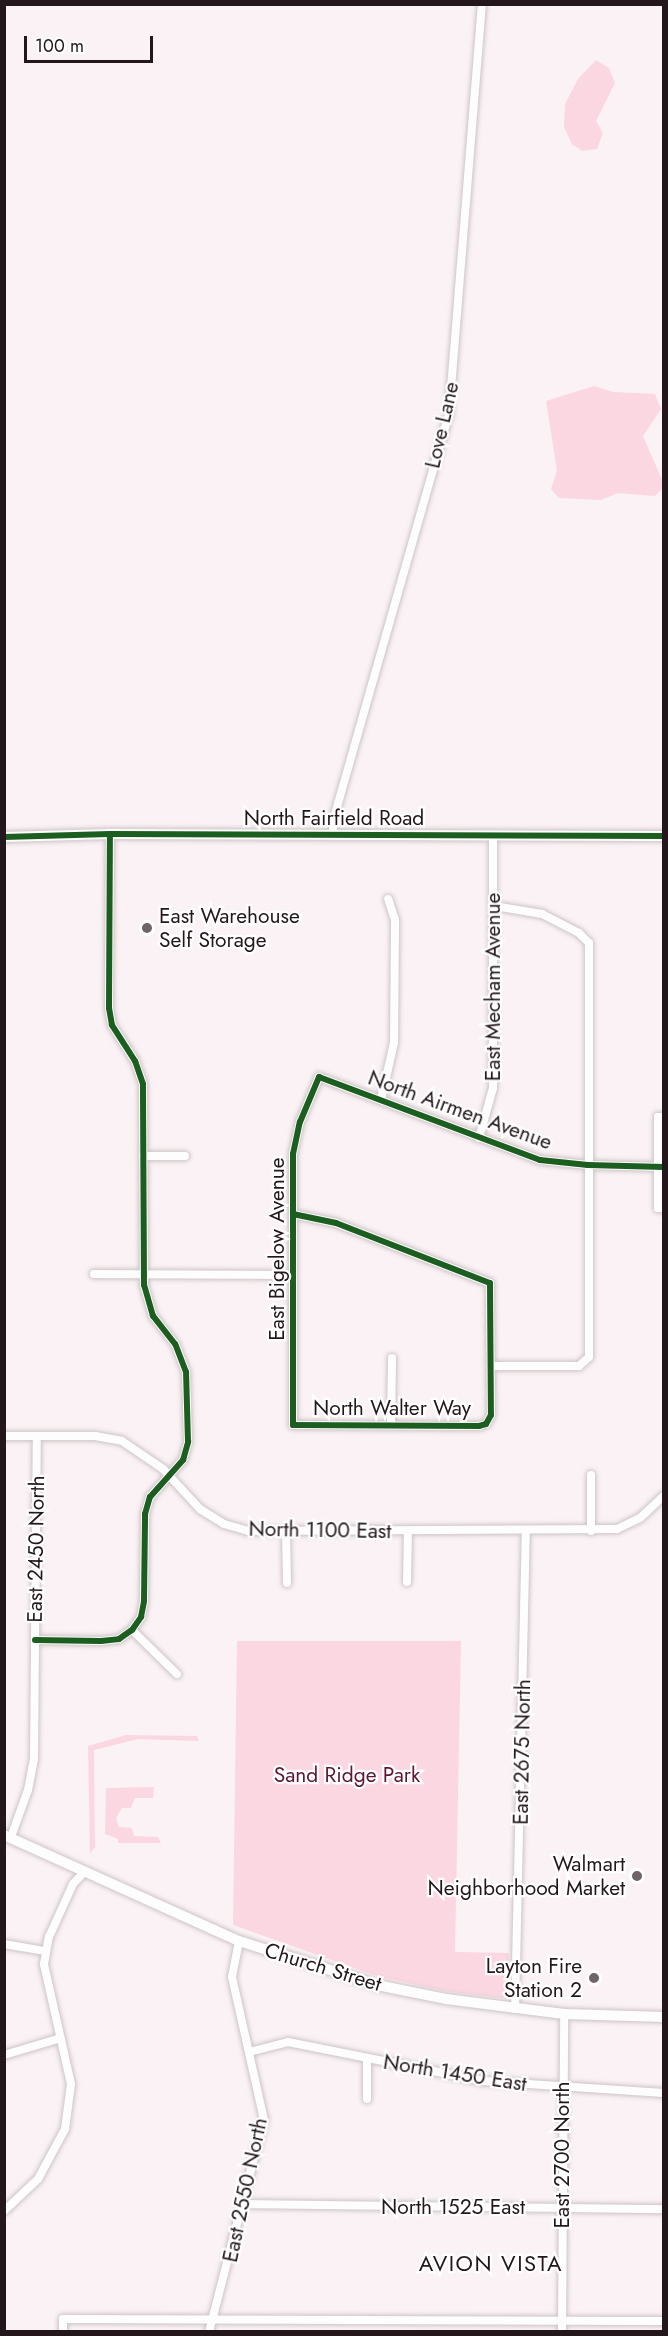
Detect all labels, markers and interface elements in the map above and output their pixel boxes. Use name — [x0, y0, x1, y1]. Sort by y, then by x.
scale bar — [27, 24, 156, 62]
text: 100 m — [35, 33, 84, 59]
street label: Love Lane — [420, 379, 464, 471]
street label: North Fairfield Road — [244, 805, 424, 831]
street label: East Mecham Avenue — [480, 893, 506, 1081]
place label: East Warehouse Self Storage — [159, 903, 300, 953]
marker: East Warehouse Self Storage — [140, 921, 154, 935]
street label: North Airmen Avenue — [365, 1065, 555, 1155]
street label: East Bigelow Avenue — [264, 1157, 290, 1341]
street label: North Walter Way — [313, 1395, 471, 1421]
street label: East 2450 North — [22, 1475, 50, 1623]
street label: North 1100 East — [248, 1516, 392, 1544]
street label: East 2675 North — [508, 1679, 536, 1825]
park label: Sand Ridge Park — [274, 1762, 420, 1788]
place label: Walmart Neighborhood Market — [427, 1851, 625, 1901]
marker: Walmart Neighborhood Market — [630, 1869, 644, 1883]
street label: Church Street — [262, 1937, 384, 1997]
place label: Layton Fire Station 2 — [486, 1953, 582, 2003]
marker: Layton Fire Station 2 — [587, 1971, 601, 1985]
street label: North 1450 East — [381, 2049, 529, 2097]
street label: East 2700 North — [549, 2082, 575, 2228]
street label: East 2550 North — [217, 2115, 273, 2265]
street label: North 1525 East — [381, 2194, 525, 2220]
district label: AVION VISTA — [419, 2251, 563, 2277]

